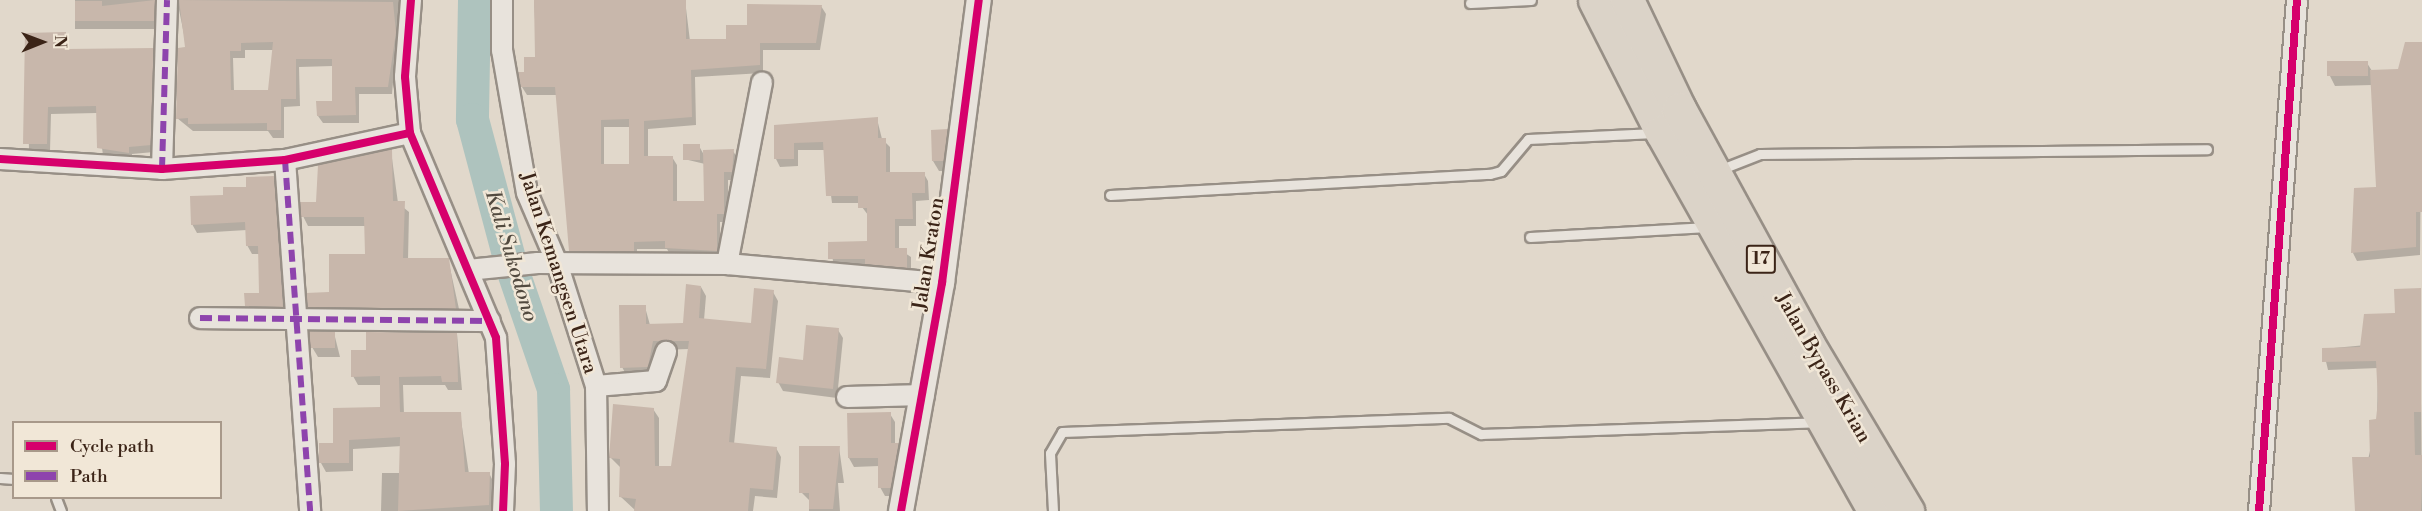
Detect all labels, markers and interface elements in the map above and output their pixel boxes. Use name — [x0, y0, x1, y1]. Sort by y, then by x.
north arrow — [12, 12, 72, 72]
text: N — [50, 35, 70, 48]
street label: Jalan Kemangsen Utara — [514, 169, 602, 377]
water label: Kali Sukodono — [479, 187, 543, 325]
street label: Jalan Kraton — [908, 196, 950, 312]
road number: 17 — [1744, 244, 1778, 274]
street label: Jalan Bypass Krian — [1770, 289, 1876, 447]
legend — [12, 421, 222, 499]
text: Cycle path — [70, 435, 154, 458]
text: Path — [70, 465, 108, 488]

